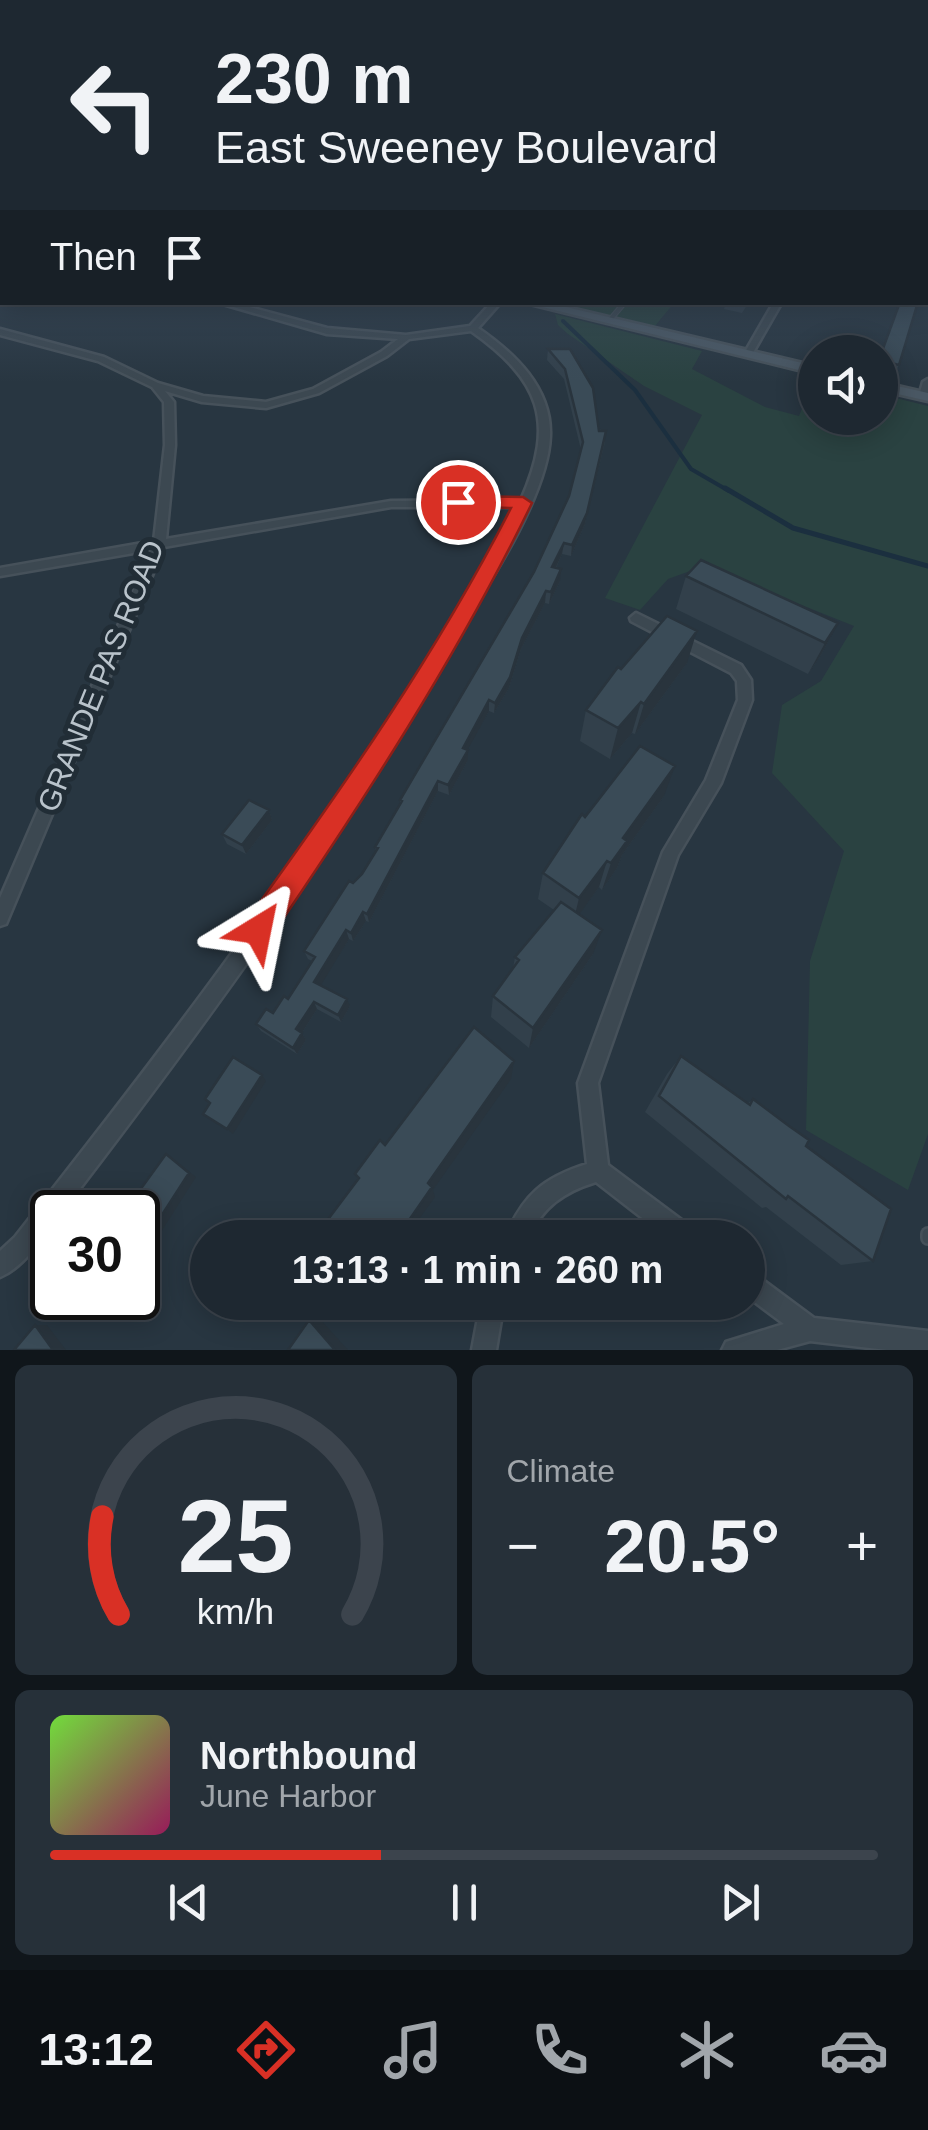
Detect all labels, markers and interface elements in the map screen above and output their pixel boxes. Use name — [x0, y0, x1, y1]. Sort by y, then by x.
icon: left — [50, 40, 180, 170]
text: 230 m — [215, 40, 413, 118]
text: East Sweeney Boulevard — [215, 122, 718, 173]
icon: arrive — [157, 230, 212, 285]
text: Then — [50, 236, 137, 278]
map controls — [798, 335, 898, 435]
button: sound — [798, 335, 898, 435]
pin — [416, 460, 501, 545]
icon: arrive — [431, 475, 486, 530]
street label: GRANDE PAS ROAD — [31, 535, 170, 816]
position arrow — [206, 878, 310, 982]
speed limit sign: 30 — [30, 1190, 160, 1320]
text: 13:13 · 1 min · 260 m — [292, 1249, 663, 1291]
text: Climate — [507, 1453, 615, 1489]
text: 25 — [178, 1478, 294, 1594]
text: 20.5° — [604, 1504, 780, 1588]
text: − — [507, 1515, 539, 1577]
text: + — [846, 1515, 878, 1577]
text: km/h — [197, 1592, 274, 1632]
text: Northbound — [200, 1735, 417, 1777]
text: June Harbor — [200, 1778, 376, 1814]
icon: previous — [161, 1875, 216, 1930]
icon: pause — [437, 1875, 492, 1930]
icon: next — [713, 1875, 768, 1930]
icon: directions — [231, 2015, 301, 2085]
icon: music — [378, 2015, 448, 2085]
icon: phone — [525, 2015, 595, 2085]
icon: climate — [672, 2015, 742, 2085]
icon: car — [819, 2015, 889, 2085]
text: 13:12 — [39, 2024, 154, 2075]

